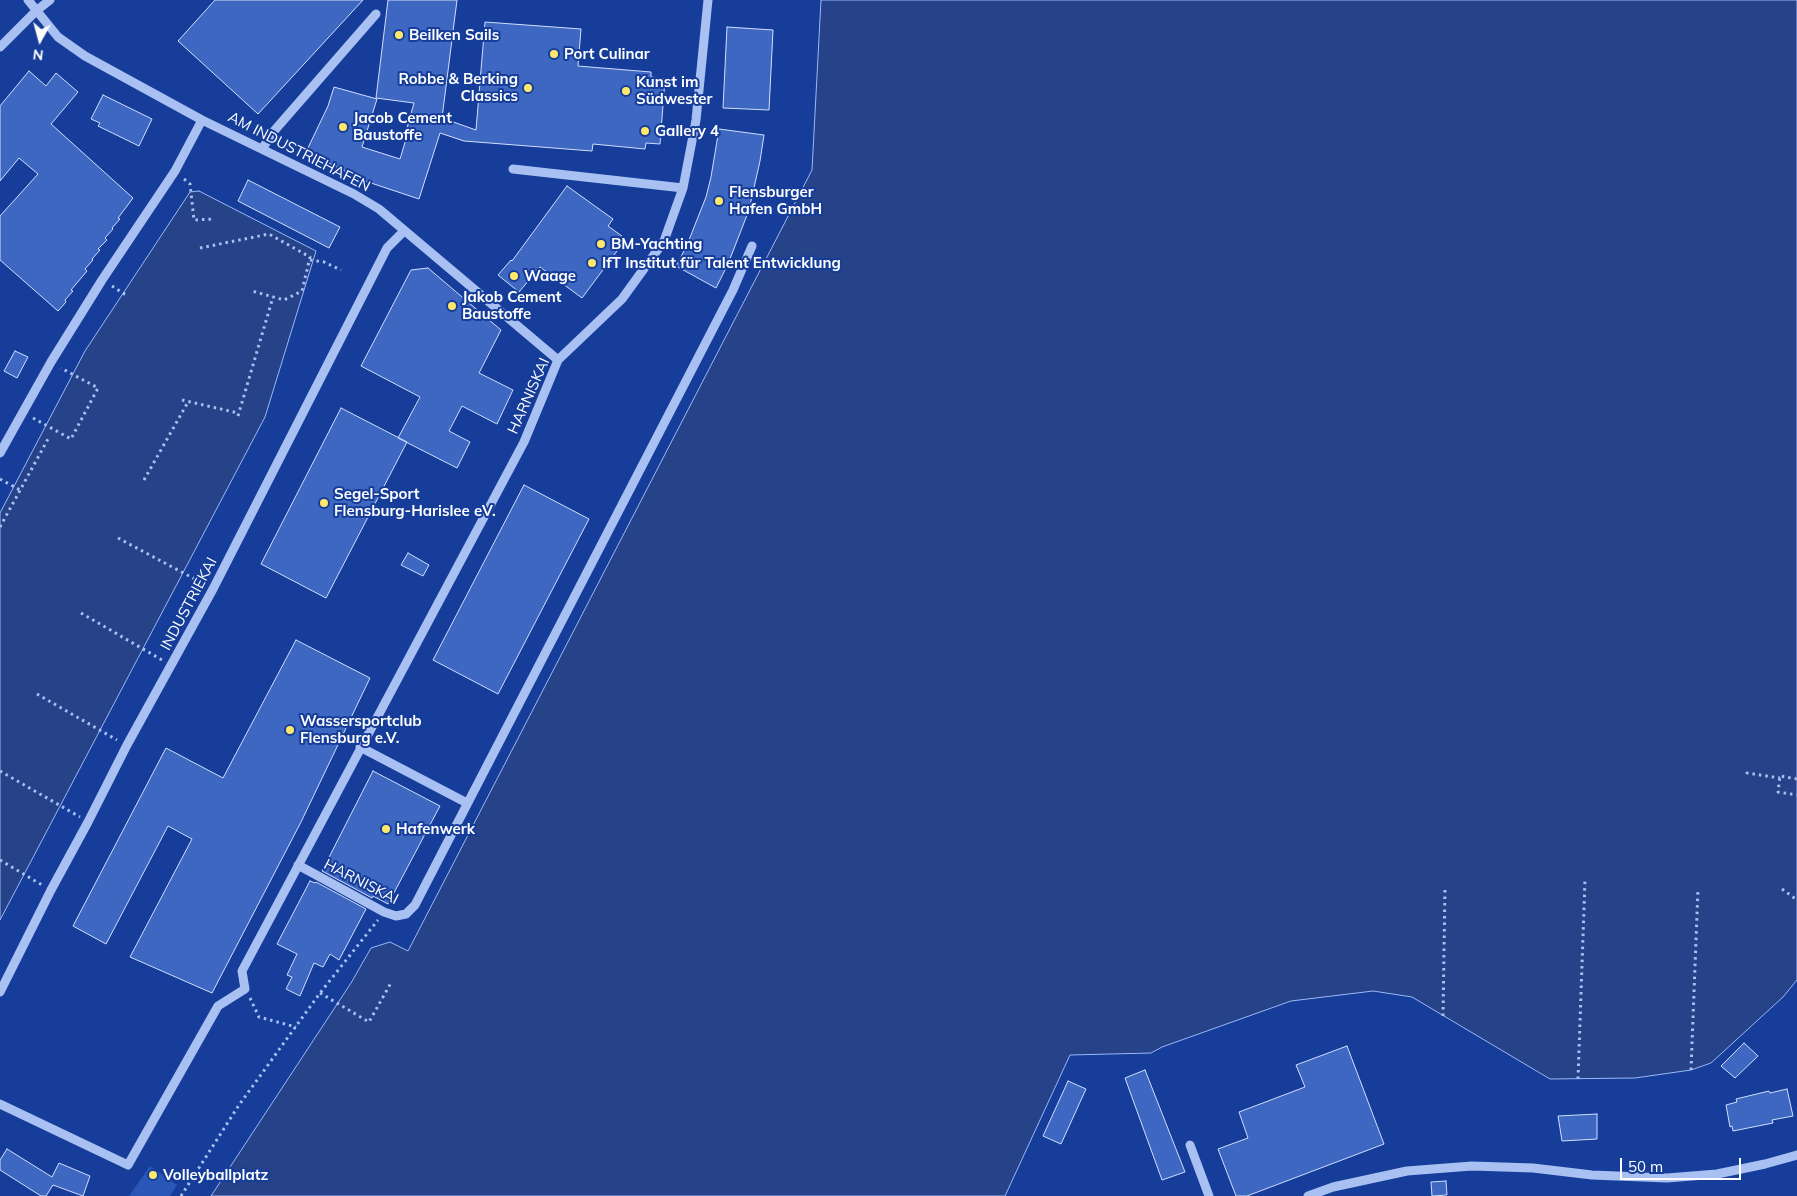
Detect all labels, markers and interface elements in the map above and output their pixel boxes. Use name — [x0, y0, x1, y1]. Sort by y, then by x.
north arrow — [15, 15, 65, 65]
place label: Beilken Sails — [409, 26, 499, 44]
marker: Beilken Sails — [393, 29, 405, 41]
text: N — [32, 45, 45, 64]
place label: Port Culinar — [564, 45, 650, 63]
marker: Port Culinar — [548, 48, 560, 60]
place label: Robbe & Berking Classics — [398, 70, 518, 105]
place label: Kunst im Südwester — [636, 73, 712, 108]
marker: Robbe & Berking Classics — [522, 82, 534, 94]
marker: Kunst im Südwester — [620, 85, 632, 97]
street label: AM INDUSTRIEHAFEN — [225, 108, 373, 196]
place label: Jacob Cement Baustoffe — [353, 109, 452, 144]
marker: Jacob Cement Baustoffe — [337, 121, 349, 133]
place label: Gallery 4 — [655, 122, 719, 140]
marker: Gallery 4 — [639, 125, 651, 137]
place label: Flensburger Hafen GmbH — [729, 183, 822, 218]
marker: Flensburger Hafen GmbH — [713, 195, 725, 207]
place label: BM-Yachting — [611, 235, 702, 253]
marker: BM-Yachting — [595, 238, 607, 250]
place label: IfT Institut für Talent Entwicklung — [602, 254, 841, 272]
marker: IfT Institut für Talent Entwicklung — [586, 257, 598, 269]
place label: Waage — [524, 267, 576, 285]
marker: Waage — [508, 270, 520, 282]
place label: Jakob Cement Baustoffe — [462, 288, 562, 323]
marker: Jakob Cement Baustoffe — [446, 300, 458, 312]
street label: HARNISKAI — [504, 355, 554, 437]
place label: Segel-Sport Flensburg-Harislee eV. — [334, 485, 496, 520]
marker: Segel-Sport Flensburg-Harislee eV. — [318, 497, 330, 509]
street label: INDUSTRIEKAI — [157, 555, 221, 653]
place label: Wassersportclub Flensburg e.V. — [300, 712, 422, 747]
marker: Wassersportclub Flensburg e.V. — [284, 724, 296, 736]
place label: Hafenwerk — [396, 820, 475, 838]
marker: Hafenwerk — [380, 823, 392, 835]
street label: HARNISKAI — [321, 856, 401, 908]
scale bar — [1622, 1148, 1743, 1180]
text: 50 m — [1628, 1157, 1663, 1176]
place label: Volleyballplatz — [163, 1166, 268, 1184]
marker: Volleyballplatz — [147, 1169, 159, 1181]

